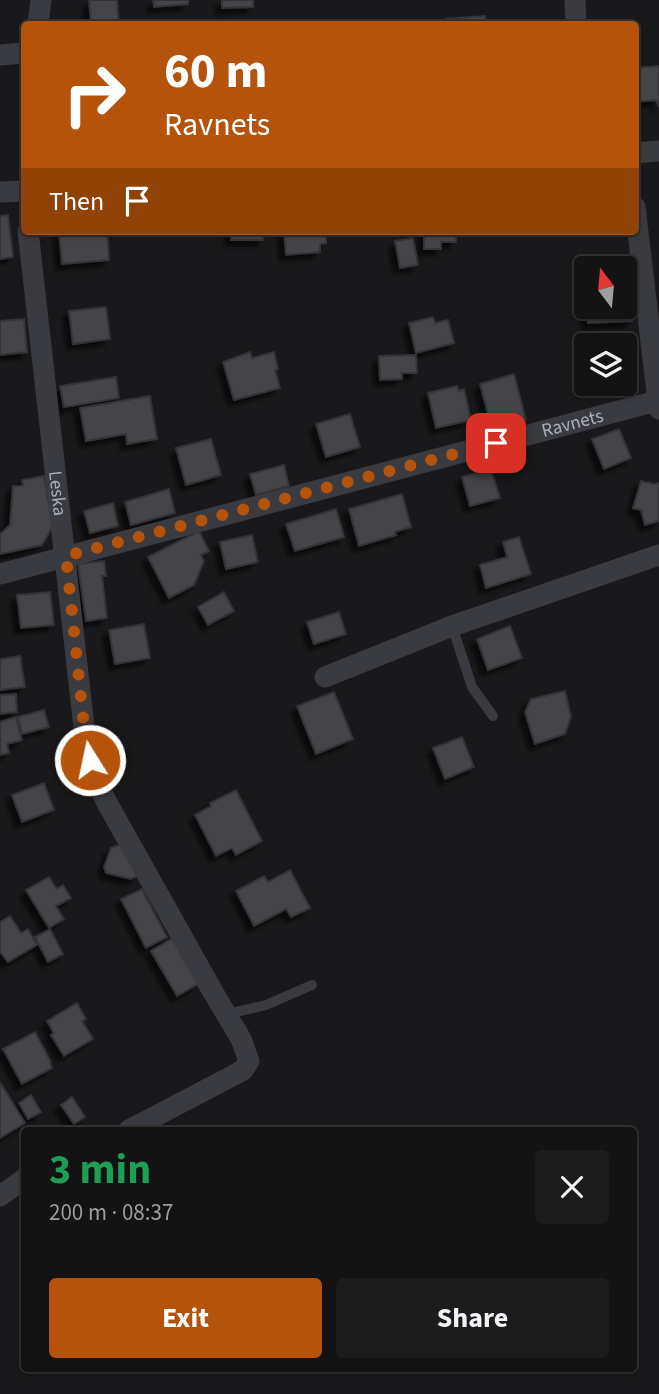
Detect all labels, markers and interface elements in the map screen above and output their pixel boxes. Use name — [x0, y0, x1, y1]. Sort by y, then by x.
text: 60 m — [164, 37, 268, 107]
icon: right — [49, 49, 140, 140]
text: Ravnets — [164, 102, 270, 148]
icon: arrive — [118, 182, 156, 220]
text: Then — [49, 183, 104, 220]
north arrow — [574, 256, 637, 318]
map controls — [574, 256, 637, 396]
button: layers — [574, 333, 637, 396]
street label: Ravnets — [539, 402, 606, 444]
pin — [466, 413, 526, 473]
icon: arrive — [477, 424, 515, 462]
street label: Leska — [42, 469, 74, 517]
position arrow — [53, 723, 127, 797]
text: 3 min — [49, 1140, 151, 1200]
button: close — [535, 1150, 609, 1224]
text: 200 m · 08:37 — [49, 1196, 173, 1229]
button: Exit — [49, 1278, 322, 1358]
button: Share — [336, 1278, 609, 1358]

